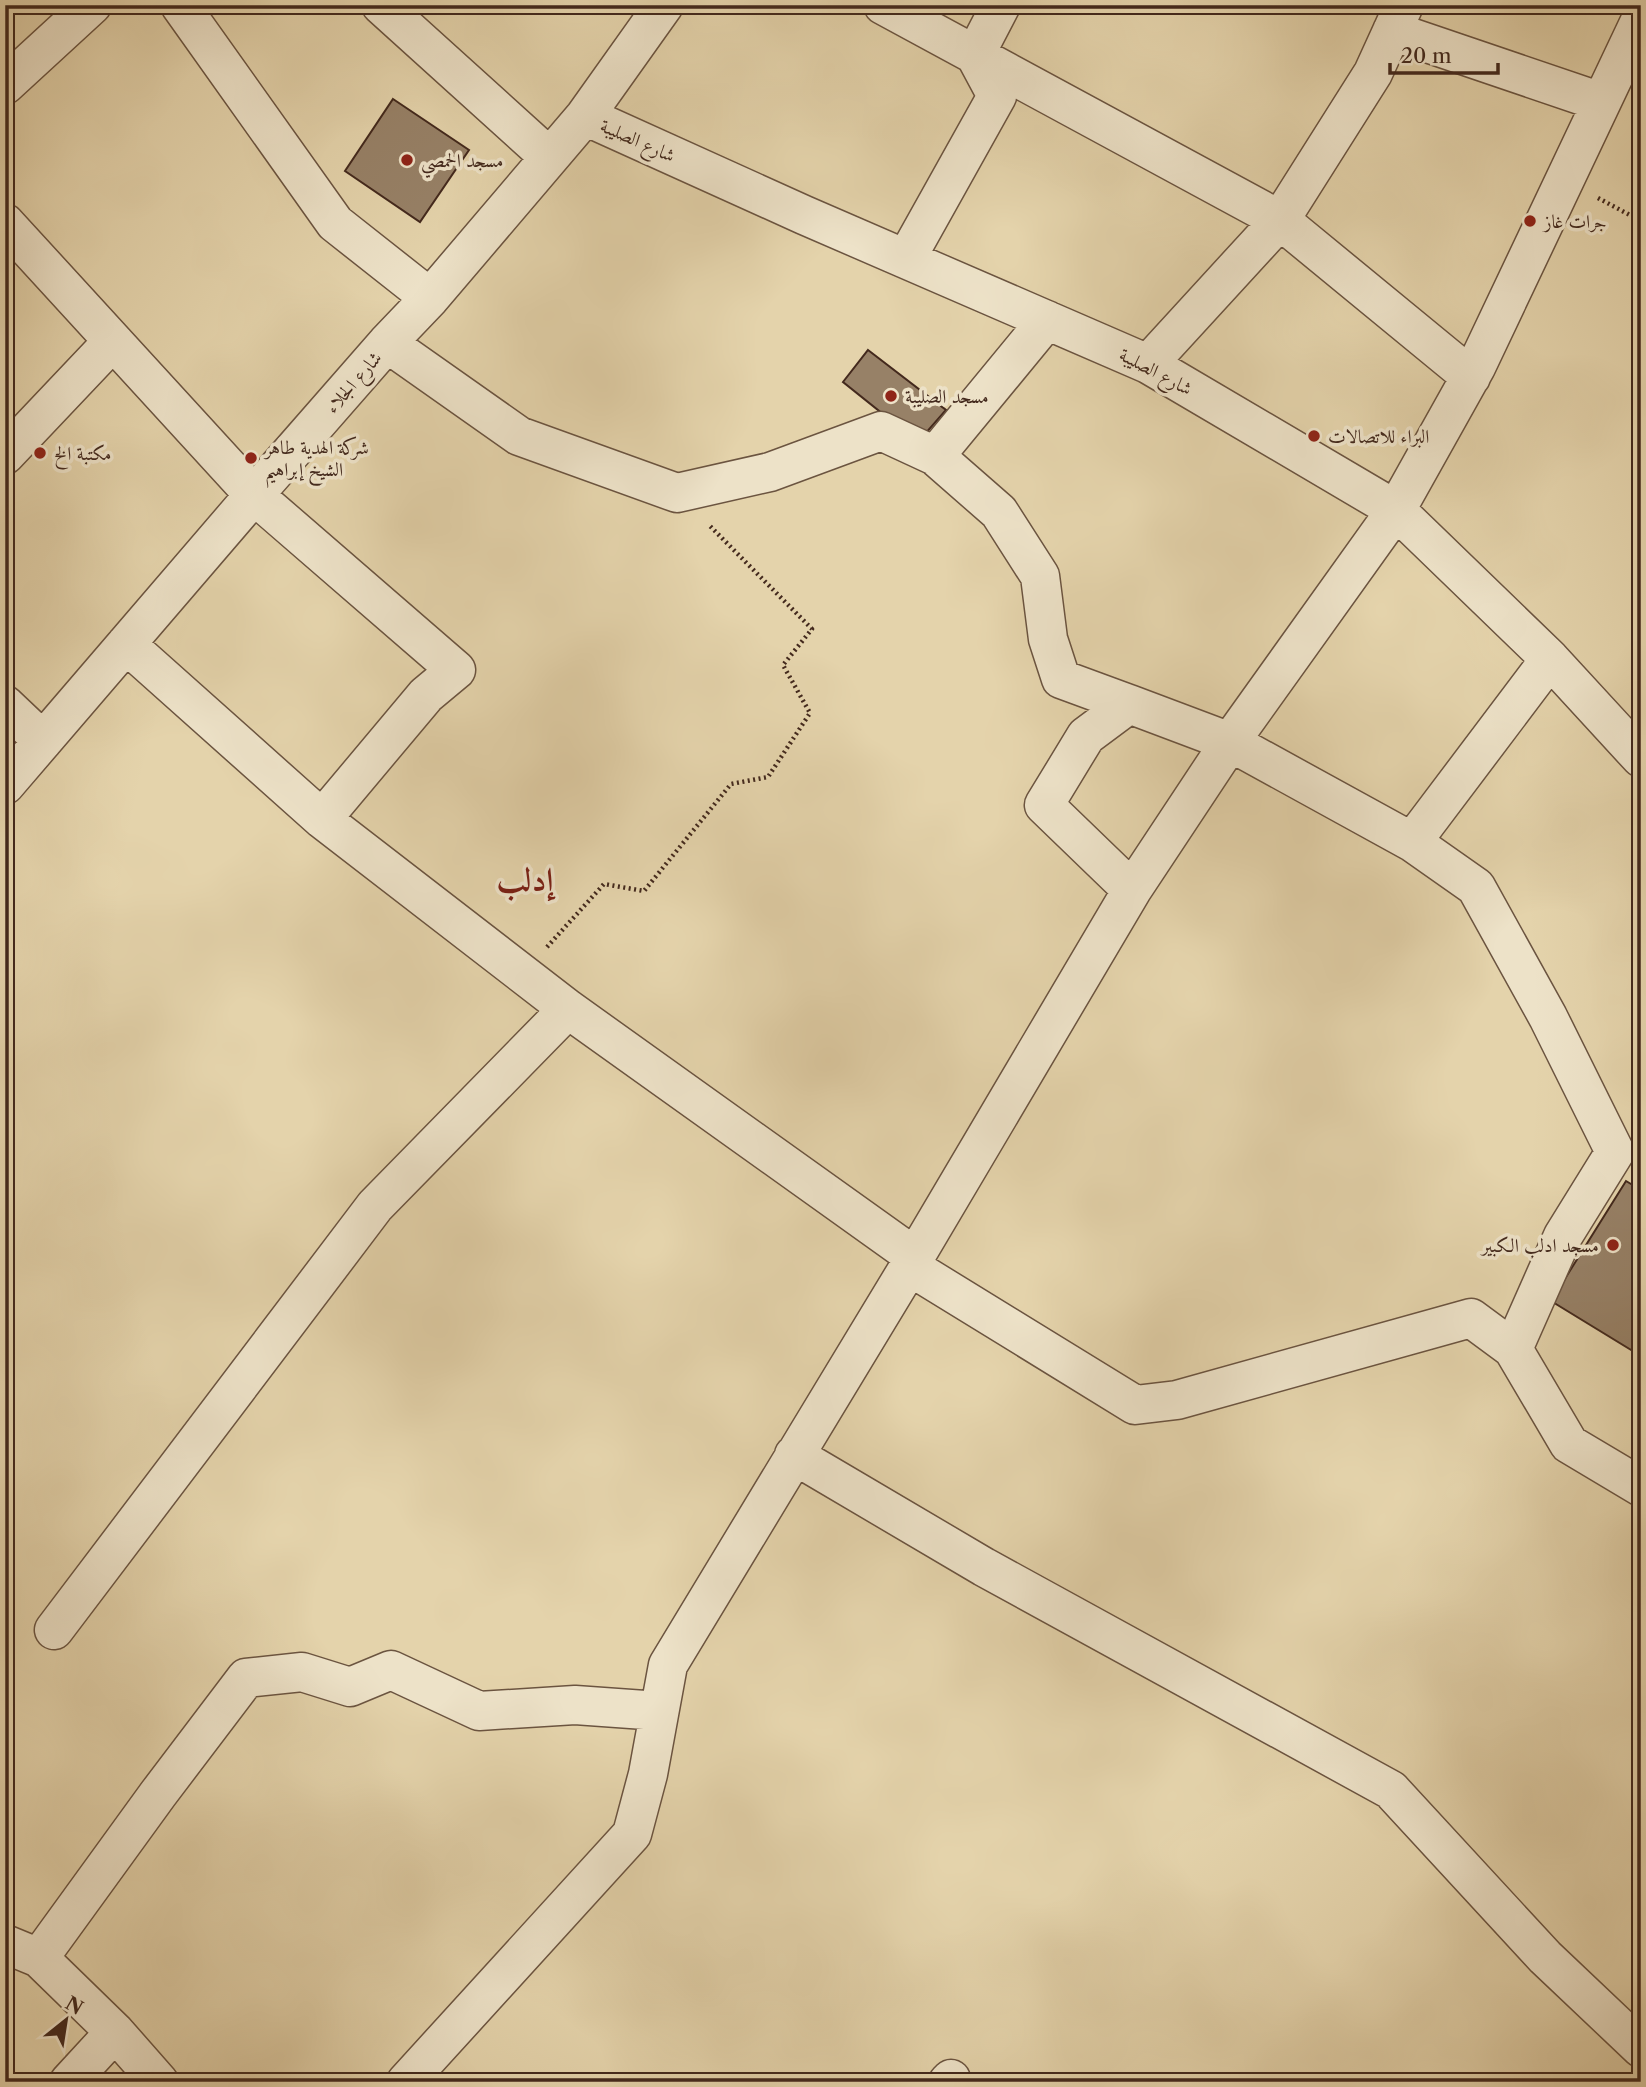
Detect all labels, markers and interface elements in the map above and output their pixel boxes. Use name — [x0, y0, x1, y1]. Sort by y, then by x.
scale bar — [1390, 32, 1499, 76]
text: 20 m — [1401, 43, 1452, 68]
street label: شارع الصليبة — [595, 114, 679, 171]
place label: مسجد الحمصي — [421, 149, 503, 178]
marker: مسجد الحمصي — [399, 152, 415, 168]
place label: جرات غاز — [1542, 210, 1607, 233]
marker: جرات غاز — [1522, 213, 1538, 229]
street label: شارع الصليبة — [1113, 343, 1196, 404]
street label: شارع الجلاء — [320, 347, 390, 421]
place label: مسجد الصليبة — [905, 385, 989, 408]
marker: مسجد الصليبة — [883, 388, 899, 404]
place label: البراء للاتصالات — [1328, 425, 1429, 448]
marker: البراء للاتصالات — [1306, 428, 1322, 444]
place label: شركة الهدية طاهر الشيخ إبراهيم — [263, 436, 369, 489]
place label: مكتبة الخ — [54, 442, 111, 470]
marker: مكتبة الخ — [32, 445, 48, 461]
marker: شركة الهدية طاهر الشيخ إبراهيم — [243, 450, 259, 466]
district label: إدلب — [497, 859, 556, 902]
place label: مسجد ادلب الكبير — [1480, 1234, 1599, 1258]
marker: مسجد ادلب الكبير — [1605, 1237, 1621, 1253]
north arrow — [32, 1986, 102, 2056]
text: N — [61, 1992, 87, 2020]

